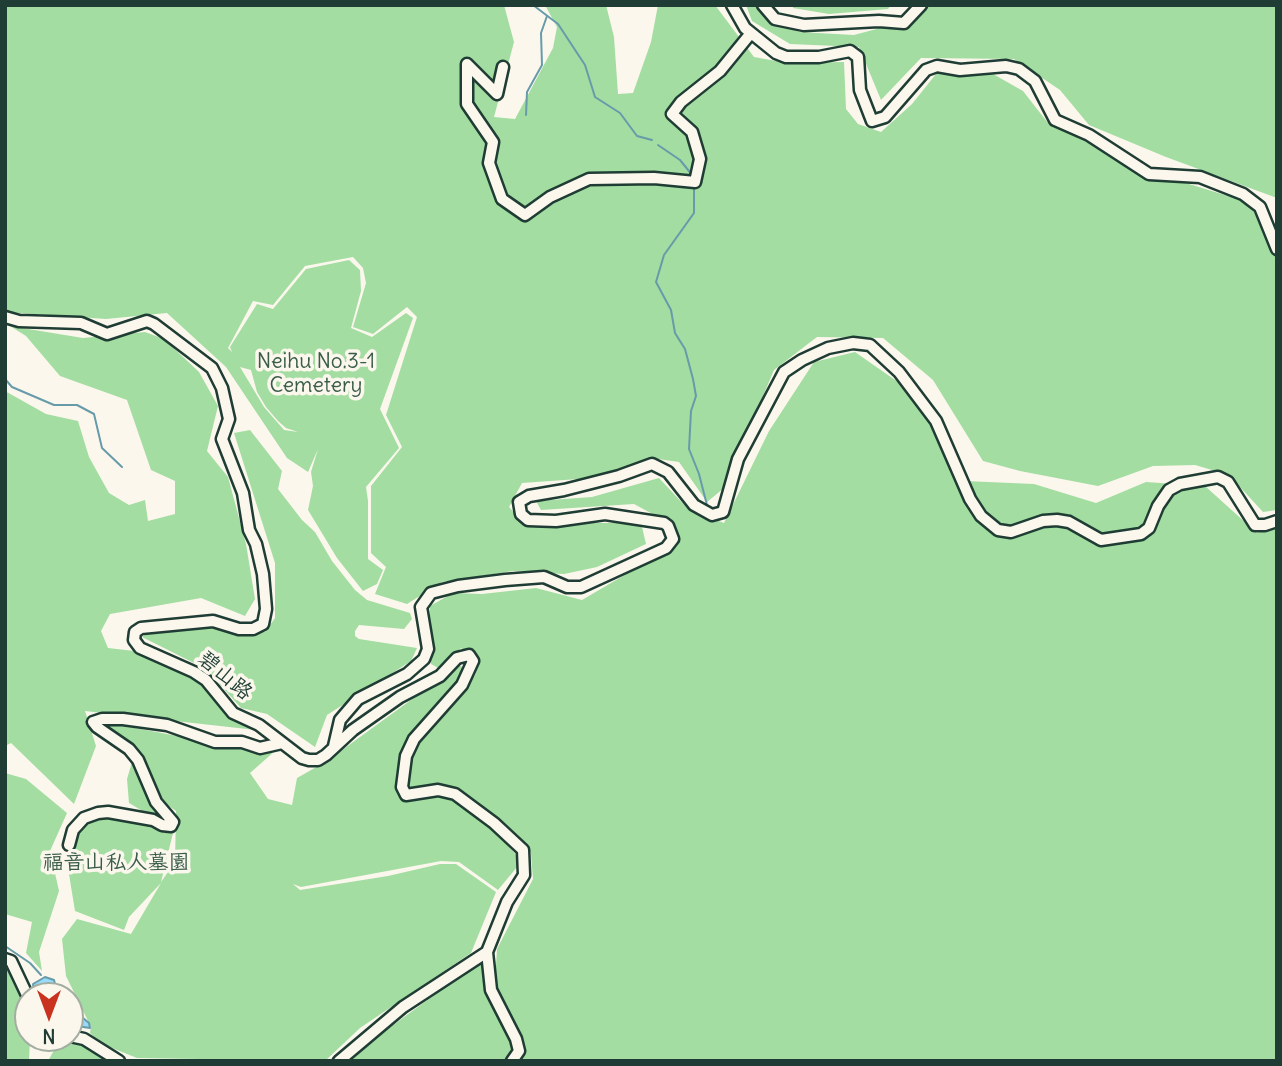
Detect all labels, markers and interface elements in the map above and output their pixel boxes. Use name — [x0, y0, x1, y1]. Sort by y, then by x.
park label: Neihu No.3-1 Cemetery — [257, 349, 375, 399]
street label: 碧山路 — [193, 646, 257, 706]
park label: 福音山私人墓園 — [43, 850, 189, 876]
north arrow — [14, 982, 84, 1052]
text: N — [42, 1024, 56, 1048]

